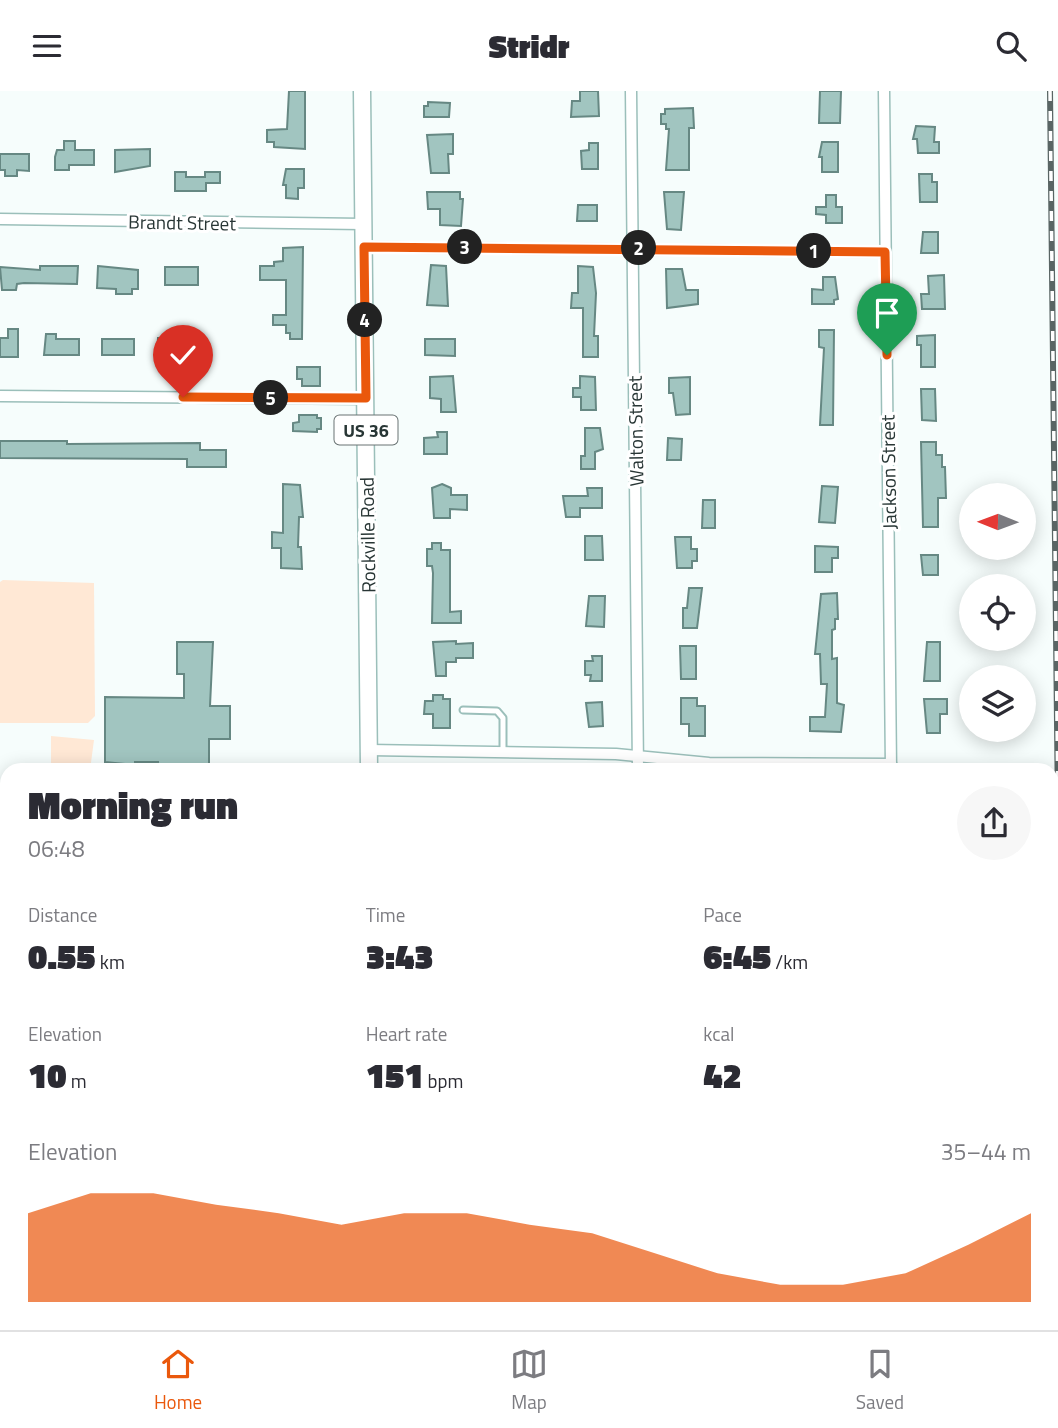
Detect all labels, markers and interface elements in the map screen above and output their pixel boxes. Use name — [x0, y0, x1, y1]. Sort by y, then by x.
text: Stridr — [488, 22, 570, 70]
icon: menu — [28, 27, 66, 65]
icon: search — [992, 27, 1030, 65]
street label: Brandt Street — [128, 207, 237, 237]
pin: 3 — [448, 229, 482, 265]
pin: 2 — [622, 231, 656, 265]
text: 3 — [459, 232, 470, 261]
text: 2 — [633, 233, 644, 262]
pin: 1 — [796, 233, 832, 269]
text: 1 — [808, 236, 819, 265]
pin — [857, 283, 917, 355]
icon: arrive — [868, 294, 906, 332]
pin: 4 — [348, 303, 382, 337]
text: 4 — [359, 305, 370, 334]
pin — [153, 325, 213, 397]
icon: check — [164, 336, 202, 374]
street label: Walton Street — [620, 375, 650, 487]
pin: 5 — [254, 381, 288, 415]
text: 5 — [265, 383, 276, 412]
street label: Jackson Street — [872, 414, 903, 530]
road number: US 36 — [334, 415, 398, 445]
street label: Rockville Road — [351, 477, 383, 593]
north arrow — [959, 483, 1036, 560]
map controls — [959, 483, 1036, 742]
button: locate — [959, 574, 1036, 651]
button: layers — [959, 665, 1036, 742]
text: Morning run — [28, 776, 238, 834]
button: share — [957, 786, 1031, 860]
text: 06:48 — [28, 831, 85, 866]
text: Distance — [28, 900, 97, 929]
text: Time — [366, 900, 405, 929]
text: Pace — [703, 900, 742, 929]
text: 0.55 — [28, 929, 96, 983]
text: 3:43 — [366, 929, 434, 983]
text: 6:45 — [703, 929, 771, 983]
text: km — [96, 947, 125, 976]
text: /km — [771, 947, 808, 976]
text: Elevation — [28, 1019, 102, 1048]
text: Heart rate — [366, 1019, 447, 1048]
text: kcal — [703, 1019, 734, 1048]
text: 10 — [28, 1048, 67, 1102]
text: 151 — [366, 1048, 423, 1102]
text: 42 — [703, 1048, 742, 1102]
text: m — [67, 1066, 87, 1095]
text: bpm — [423, 1066, 464, 1095]
text: Elevation — [28, 1134, 117, 1169]
text: 35–44 m — [941, 1134, 1031, 1169]
tab: Home — [154, 1345, 202, 1416]
tab: Map — [510, 1345, 548, 1416]
tab: Saved — [856, 1345, 904, 1416]

